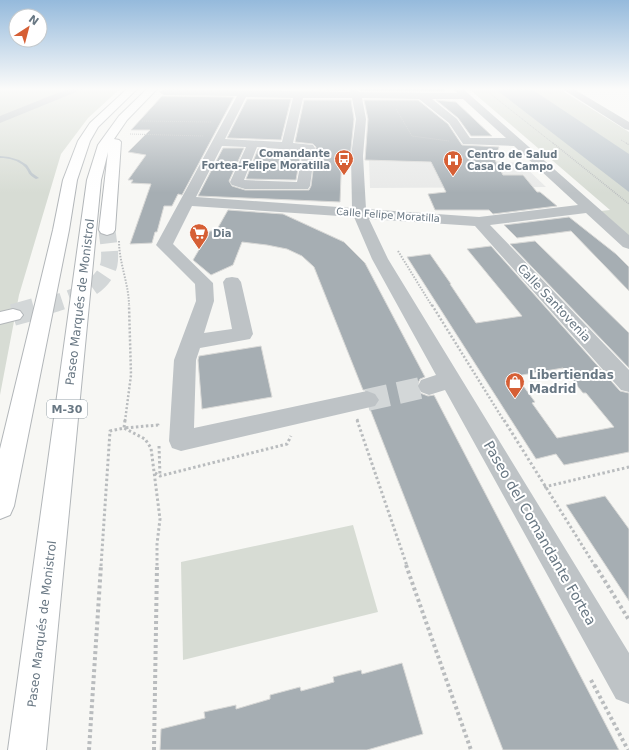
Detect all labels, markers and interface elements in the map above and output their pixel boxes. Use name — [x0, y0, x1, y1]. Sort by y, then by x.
north arrow — [8, 8, 48, 48]
text: N — [26, 12, 41, 28]
place label: Comandante Fortea-Felipe Moratilla — [202, 148, 330, 171]
bus stop icon: Comandante Fortea-Felipe Moratilla — [333, 148, 355, 176]
hospital icon: Centro de Salud Casa de Campo — [442, 149, 464, 177]
place label: Centro de Salud Casa de Campo — [467, 149, 557, 172]
street label: Calle Felipe Moratilla — [336, 206, 440, 224]
street label: Paseo Marqués de Monistrol — [63, 218, 97, 386]
supermarket icon: Dia — [188, 222, 210, 250]
place label: Dia — [213, 228, 231, 239]
street label: Calle Santovenia — [514, 261, 594, 345]
place label: Libertiendas Madrid — [529, 368, 614, 396]
shop icon: Libertiendas Madrid — [504, 371, 526, 399]
road number: M-30 — [47, 400, 87, 418]
street label: Paseo del Comandante Fortea — [481, 438, 599, 628]
street label: Paseo Marqués de Monistrol — [25, 540, 59, 708]

